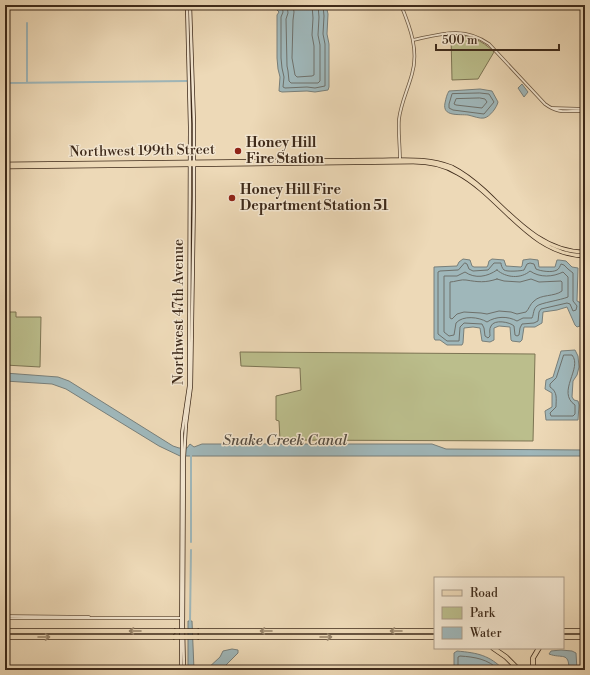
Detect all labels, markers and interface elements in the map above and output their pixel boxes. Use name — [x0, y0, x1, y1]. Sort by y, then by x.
scale bar — [436, 26, 559, 52]
text: 500 m — [442, 33, 478, 48]
place label: Honey Hill Fire Station — [246, 134, 324, 168]
street label: Northwest 199th Street — [69, 141, 215, 161]
marker: Honey Hill Fire Station — [233, 146, 243, 156]
place label: Honey Hill Fire Department Station 51 — [240, 181, 389, 215]
marker: Honey Hill Fire Department Station 51 — [227, 193, 237, 203]
street label: Northwest 47th Avenue — [170, 239, 188, 385]
water label: Snake Creek Canal — [223, 431, 348, 450]
legend — [434, 577, 564, 649]
text: Road — [470, 586, 498, 601]
text: Park — [470, 606, 496, 621]
text: Water — [469, 626, 502, 641]
one-way arrow — [129, 627, 142, 635]
one-way arrow — [260, 627, 273, 635]
one-way arrow — [390, 627, 403, 635]
one-way arrow — [37, 633, 50, 641]
one-way arrow — [319, 633, 332, 641]

